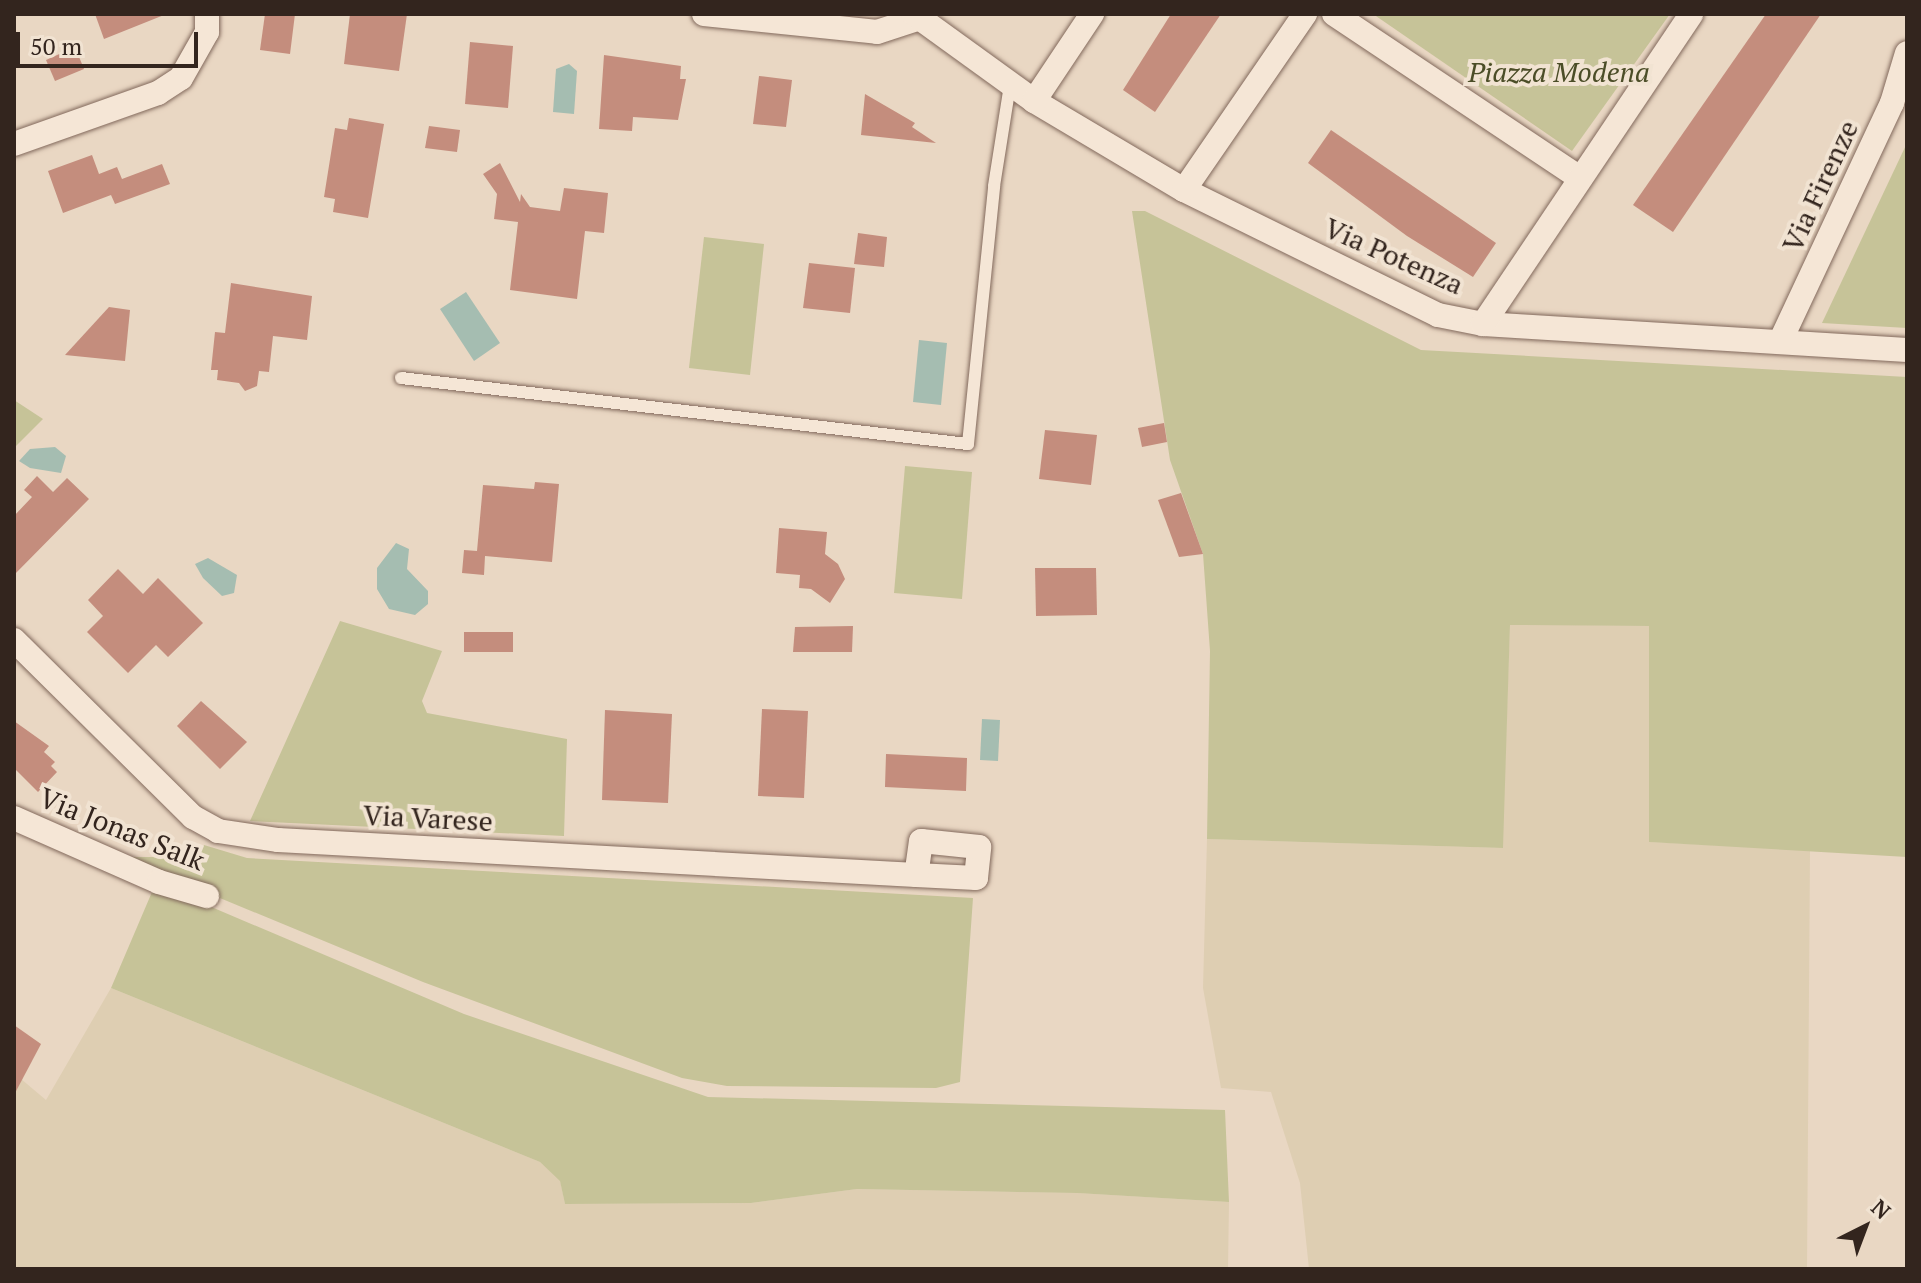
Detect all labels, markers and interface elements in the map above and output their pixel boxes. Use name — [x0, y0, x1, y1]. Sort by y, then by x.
scale bar — [20, 16, 202, 66]
text: 50 m — [30, 30, 82, 62]
park label: Piazza Modena — [1468, 55, 1650, 89]
street label: Via Firenze — [1775, 115, 1865, 257]
street label: Via Potenza — [1319, 210, 1469, 302]
street label: Via Jonas Salk — [34, 781, 210, 877]
street label: Via Varese — [362, 798, 494, 838]
north arrow — [1825, 1187, 1905, 1267]
text: N — [1865, 1192, 1897, 1225]

